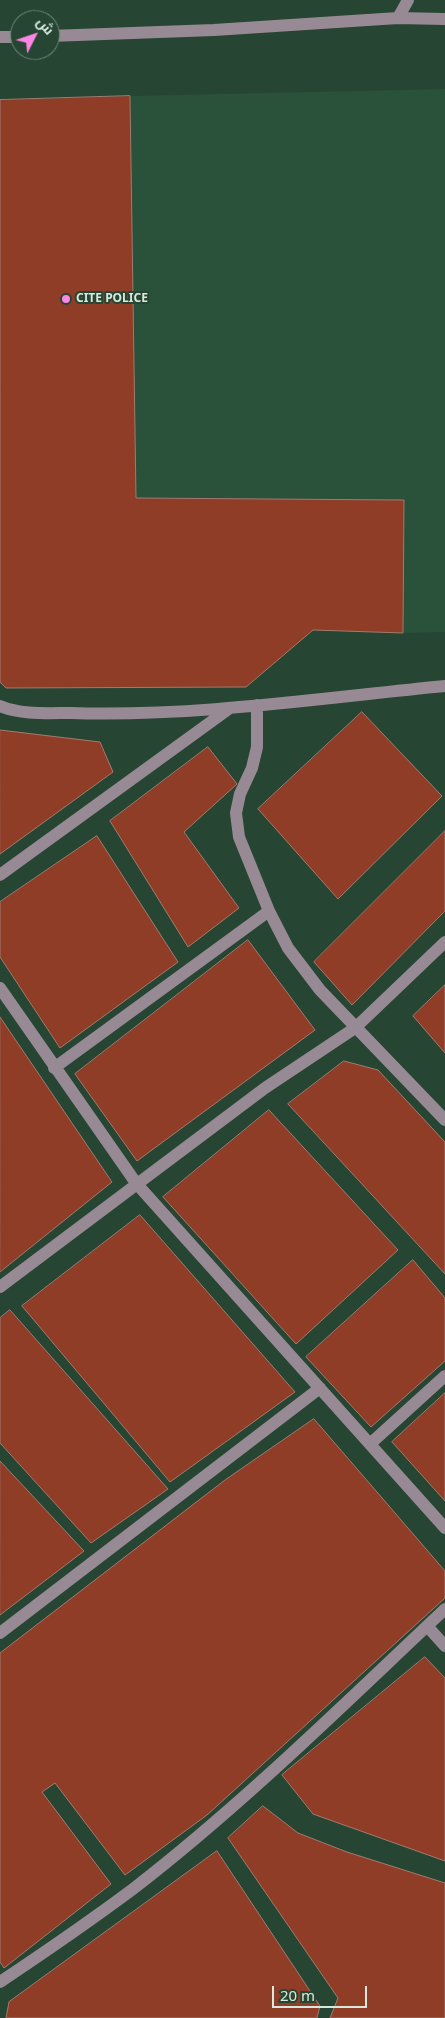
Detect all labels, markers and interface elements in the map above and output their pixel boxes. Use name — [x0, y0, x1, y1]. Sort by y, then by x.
north arrow — [10, 10, 60, 60]
text: ش — [33, 12, 59, 39]
place label: CITE POLICE — [76, 292, 148, 306]
marker: CITE POLICE — [60, 293, 72, 305]
scale bar — [275, 1976, 370, 2008]
text: 20 m — [280, 1985, 315, 2005]

